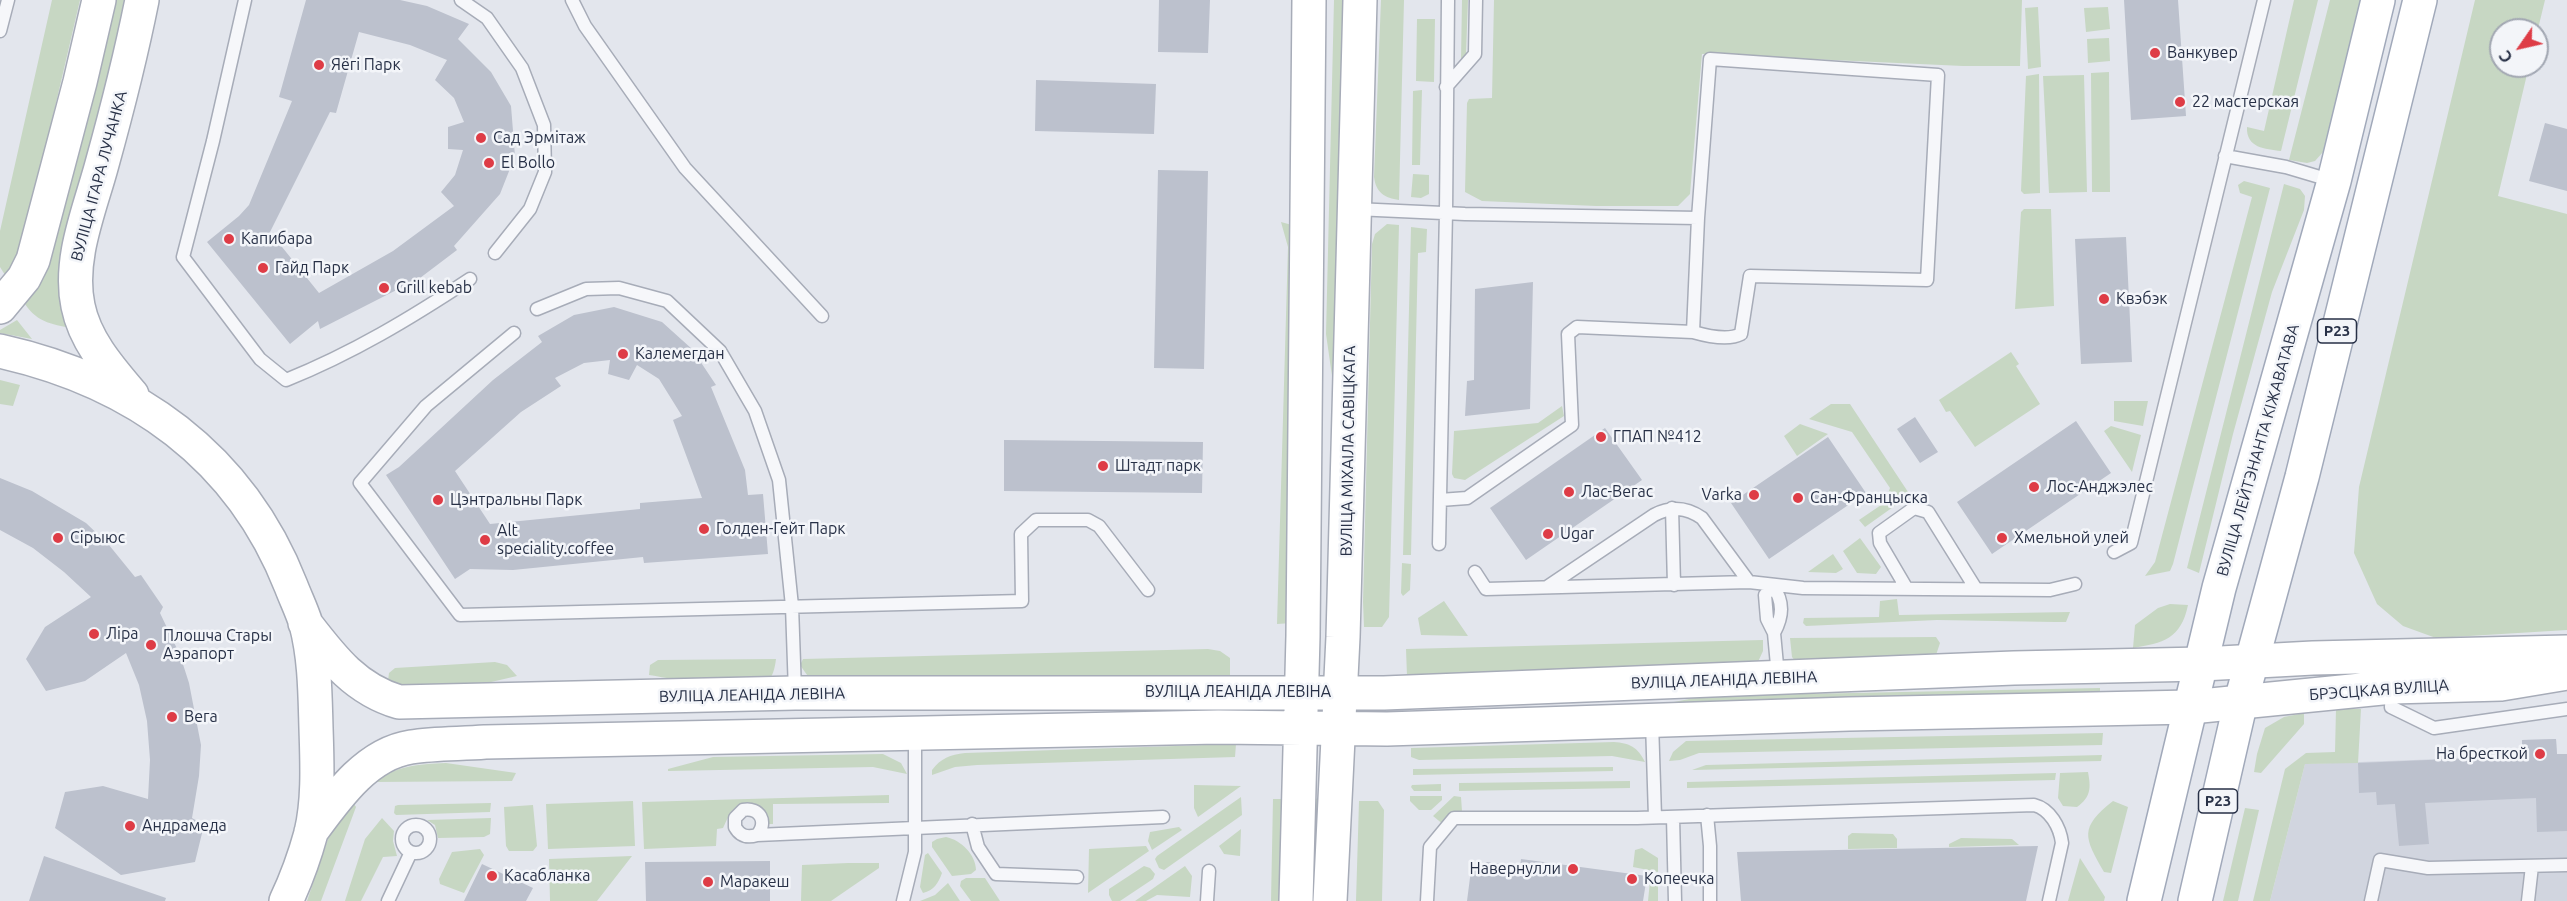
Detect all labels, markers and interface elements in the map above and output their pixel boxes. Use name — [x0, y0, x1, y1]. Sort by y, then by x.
north arrow — [2489, 18, 2549, 78]
place label: Ванкувер — [2167, 43, 2238, 63]
marker: Ванкувер — [2148, 46, 2162, 60]
text: С — [2495, 48, 2516, 66]
place label: Яёгі Парк — [331, 55, 401, 75]
marker: Яёгі Парк — [312, 58, 326, 72]
street label: ВУЛІЦА ІГАРА ЛУЧАНКА — [67, 89, 131, 263]
place label: 22 мастерская — [2192, 92, 2299, 112]
marker: 22 мастерская — [2173, 95, 2187, 109]
place label: Сад Эрмітаж — [493, 128, 586, 148]
marker: Сад Эрмітаж — [474, 131, 488, 145]
place label: El Bollo — [501, 153, 555, 173]
marker: El Bollo — [482, 156, 496, 170]
place label: Капибара — [241, 229, 313, 249]
marker: Капибара — [222, 232, 236, 246]
place label: Гайд Парк — [275, 258, 349, 278]
marker: Гайд Парк — [256, 261, 270, 275]
place label: Grill kebab — [396, 278, 472, 298]
marker: Grill kebab — [377, 281, 391, 295]
place label: Квэбэк — [2116, 289, 2168, 309]
marker: Квэбэк — [2097, 292, 2111, 306]
road number: Р23 — [2318, 319, 2356, 343]
street label: ВУЛІЦА ЛЕЙТЭНАНТА КІЖАВАТАВА — [2213, 322, 2303, 578]
place label: Калемегдан — [635, 344, 724, 364]
street label: ВУЛІЦА МІХАІЛА САВІЦКАГА — [1337, 345, 1359, 557]
marker: Калемегдан — [616, 347, 630, 361]
place label: ГПАП №412 — [1613, 427, 1702, 447]
marker: ГПАП №412 — [1594, 430, 1608, 444]
place label: Штадт парк — [1115, 456, 1201, 476]
marker: Штадт парк — [1096, 459, 1110, 473]
place label: Лос-Анджэлес — [2046, 477, 2153, 497]
marker: Лос-Анджэлес — [2027, 480, 2041, 494]
place label: Лас-Вегас — [1581, 482, 1653, 502]
marker: Лас-Вегас — [1562, 485, 1576, 499]
place label: Varka — [1702, 485, 1742, 505]
marker: Varka — [1747, 488, 1761, 502]
place label: Сан-Францыска — [1810, 488, 1928, 508]
place label: Цэнтральны Парк — [450, 490, 582, 510]
marker: Сан-Францыска — [1791, 491, 1805, 505]
marker: Цэнтральны Парк — [431, 493, 445, 507]
place label: Голден-Гейт Парк — [716, 519, 846, 539]
place label: Alt speciality.coffee — [497, 521, 614, 559]
marker: Голден-Гейт Парк — [697, 522, 711, 536]
place label: Ugar — [1560, 524, 1594, 544]
marker: Ugar — [1541, 527, 1555, 541]
place label: Сірыюс — [70, 528, 125, 548]
place label: Хмельной улей — [2014, 528, 2129, 548]
marker: Сірыюс — [51, 531, 65, 545]
marker: Хмельной улей — [1995, 531, 2009, 545]
marker: Alt speciality.coffee — [478, 533, 492, 547]
place label: Ліра — [106, 624, 139, 644]
place label: Плошча Стары Аэрапорт — [163, 626, 272, 664]
marker: Ліра — [87, 627, 101, 641]
marker: Плошча Стары Аэрапорт — [144, 638, 158, 652]
street label: ВУЛІЦА ЛЕАНІДА ЛЕВІНА — [1631, 667, 1817, 693]
street label: БРЭСЦКАЯ ВУЛІЦА — [2308, 676, 2450, 704]
street label: ВУЛІЦА ЛЕАНІДА ЛЕВІНА — [1145, 682, 1331, 702]
street label: ВУЛІЦА ЛЕАНІДА ЛЕВІНА — [659, 684, 845, 706]
place label: Вега — [184, 707, 218, 727]
marker: Вега — [165, 710, 179, 724]
place label: На бресткой — [2436, 744, 2528, 764]
marker: На бресткой — [2533, 747, 2547, 761]
road number: Р23 — [2198, 789, 2238, 813]
place label: Андрамеда — [142, 816, 227, 836]
marker: Андрамеда — [123, 819, 137, 833]
place label: Навернулли — [1470, 859, 1561, 879]
marker: Навернулли — [1566, 862, 1580, 876]
place label: Касабланка — [504, 866, 590, 886]
marker: Касабланка — [485, 869, 499, 883]
place label: Копеечка — [1644, 869, 1715, 889]
place label: Маракеш — [720, 872, 790, 892]
marker: Копеечка — [1625, 872, 1639, 886]
marker: Маракеш — [701, 875, 715, 889]

